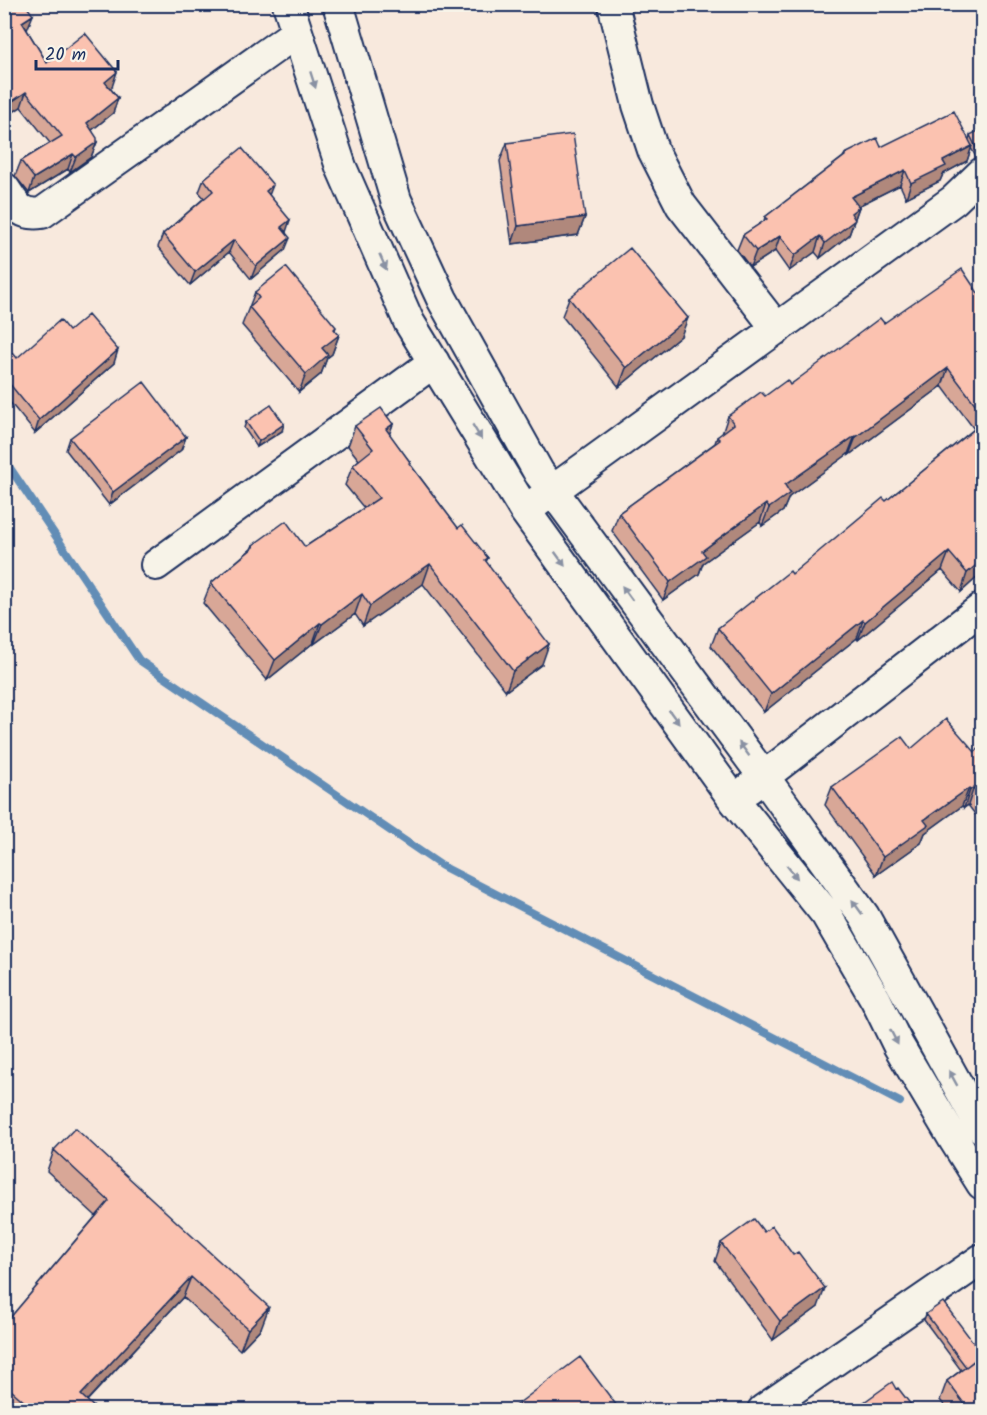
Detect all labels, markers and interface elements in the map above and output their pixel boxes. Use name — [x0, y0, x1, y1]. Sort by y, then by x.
scale bar — [36, 33, 118, 71]
text: 20 m — [45, 41, 86, 70]
one-way arrow — [309, 71, 318, 89]
one-way arrow — [378, 253, 388, 271]
one-way arrow — [471, 424, 482, 440]
one-way arrow — [553, 551, 565, 566]
one-way arrow — [622, 585, 634, 600]
one-way arrow — [668, 708, 680, 724]
one-way arrow — [738, 742, 750, 757]
one-way arrow — [785, 864, 798, 879]
one-way arrow — [852, 900, 864, 915]
one-way arrow — [890, 1028, 899, 1045]
one-way arrow — [948, 1069, 958, 1086]

